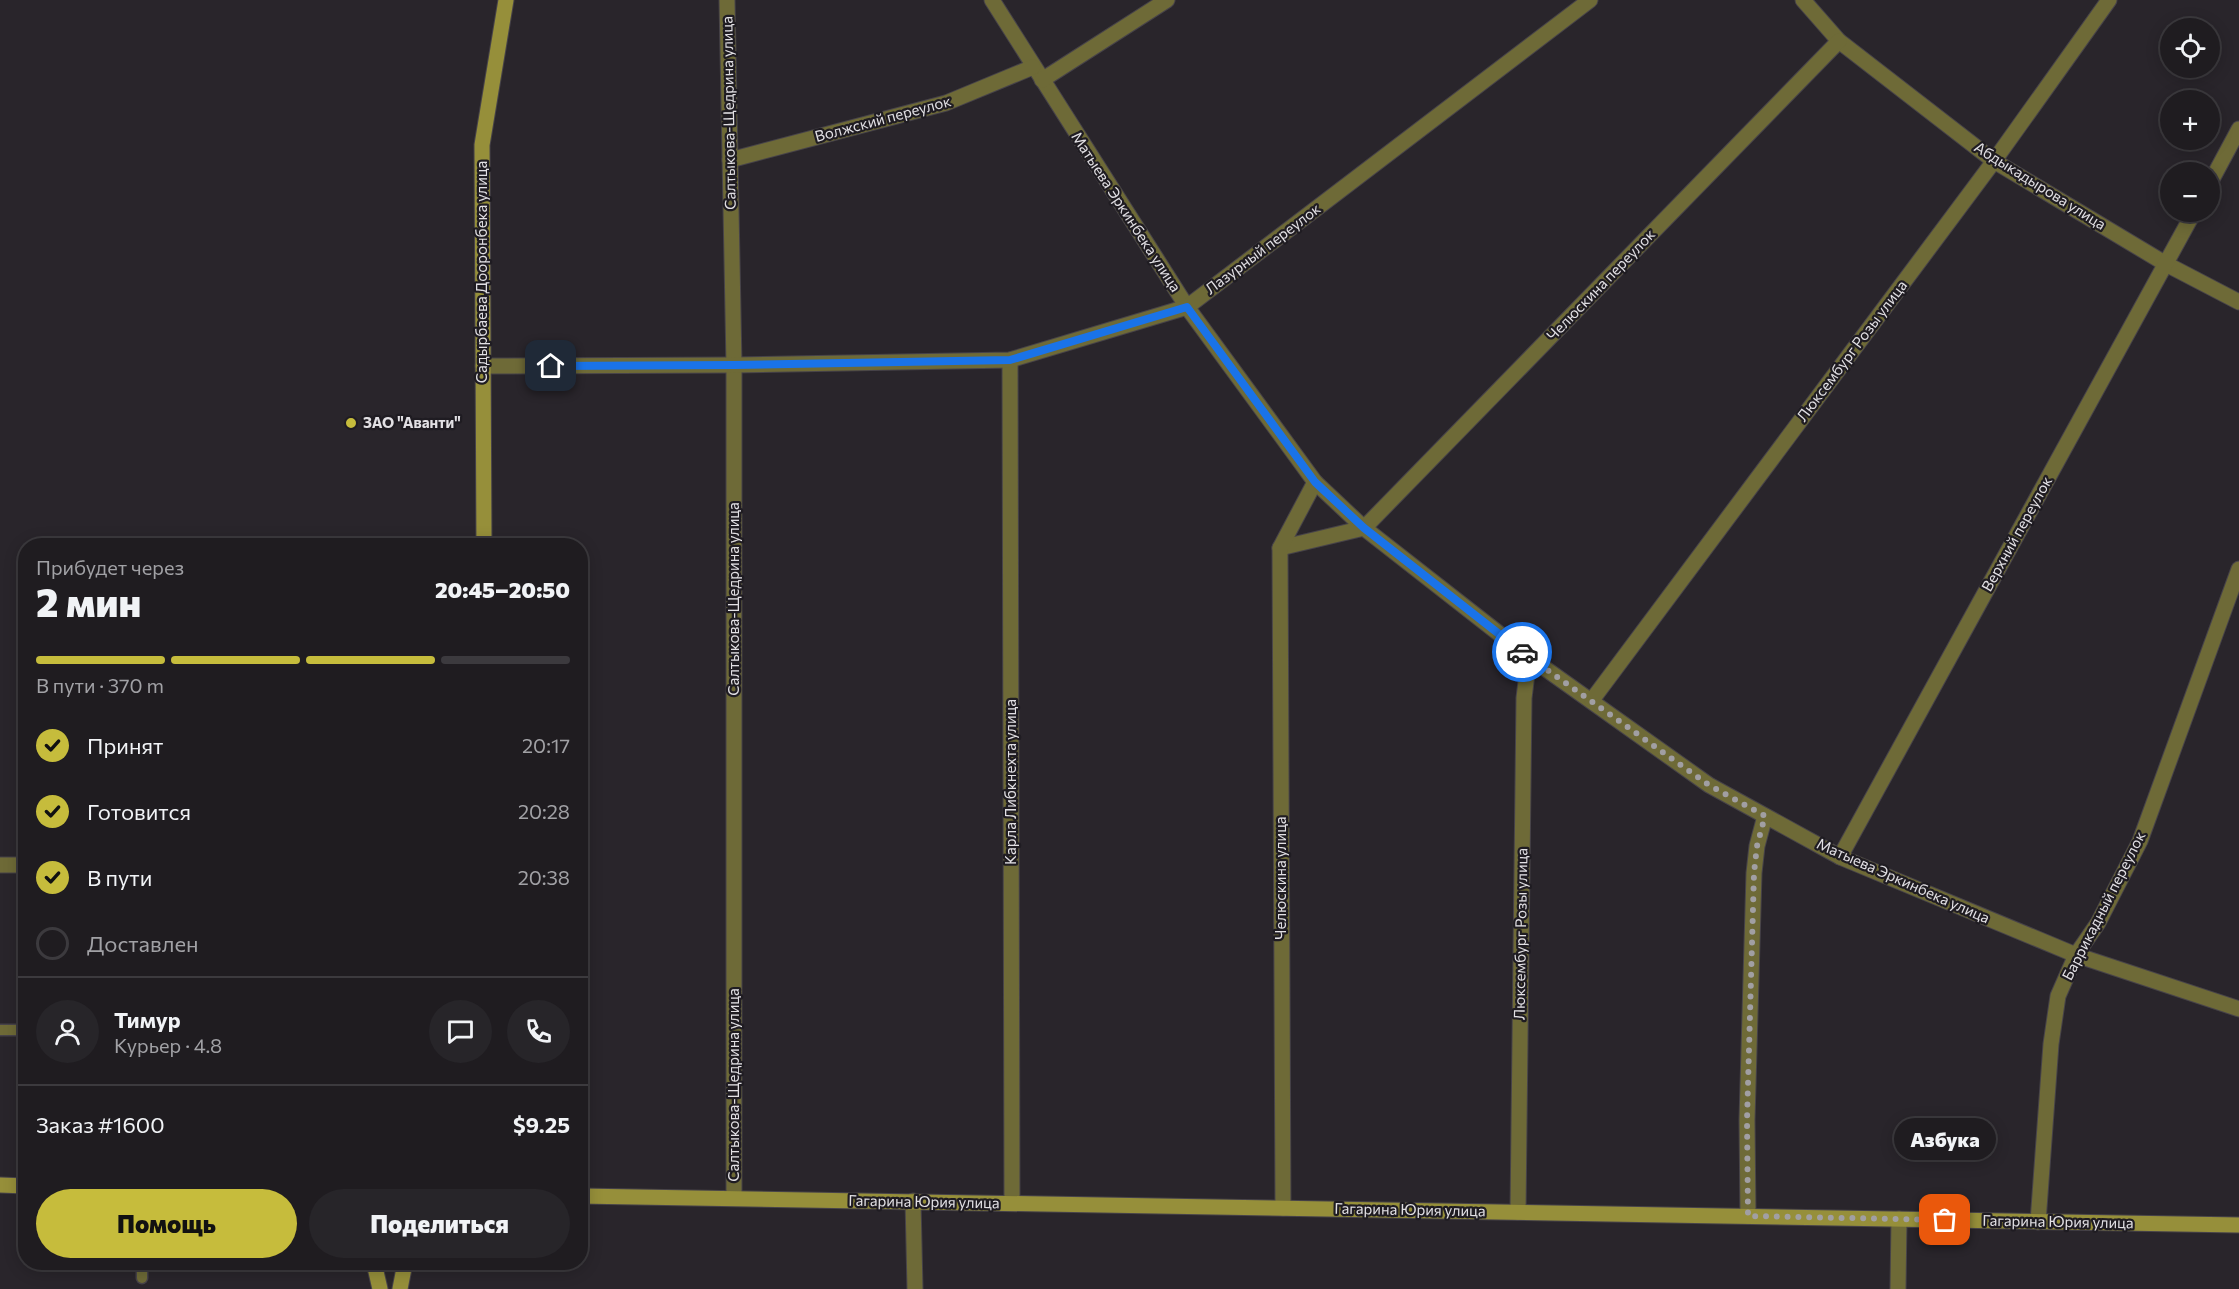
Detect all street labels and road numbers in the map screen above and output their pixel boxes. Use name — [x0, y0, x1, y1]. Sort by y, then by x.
street label: Салтыкова-Щедрина улица — [717, 16, 739, 210]
street label: Волжский переулок — [813, 91, 953, 145]
street label: Матыева Эркинбека улица — [1068, 128, 1185, 295]
street label: Абдыкадырова улица — [1972, 137, 2110, 233]
street label: Садырбаева Дооронбека улица — [472, 161, 490, 383]
street label: Лазурный переулок — [1201, 199, 1324, 297]
street label: Челюскина переулок — [1542, 225, 1658, 344]
street label: Люксембург Розы улица — [1792, 276, 1910, 425]
street label: Верхний переулок — [1977, 473, 2055, 594]
street label: Салтыкова-Щедрина улица — [724, 502, 742, 696]
street label: Карла Либкнехта улица — [1001, 699, 1019, 865]
street label: Челюскина улица — [1271, 816, 1289, 940]
street label: Баррикадный переулок — [2058, 828, 2149, 983]
street label: Матыева Эркинбека улица — [1814, 834, 1993, 926]
street label: Люксембург Розы улица — [1509, 848, 1531, 1020]
street label: Салтыкова-Щедрина улица — [724, 988, 742, 1182]
street label: Гагарина Юрия улица — [848, 1191, 1000, 1211]
street label: Гагарина Юрия улица — [1334, 1199, 1486, 1219]
street label: Гагарина Юрия улица — [1982, 1211, 2134, 1231]

